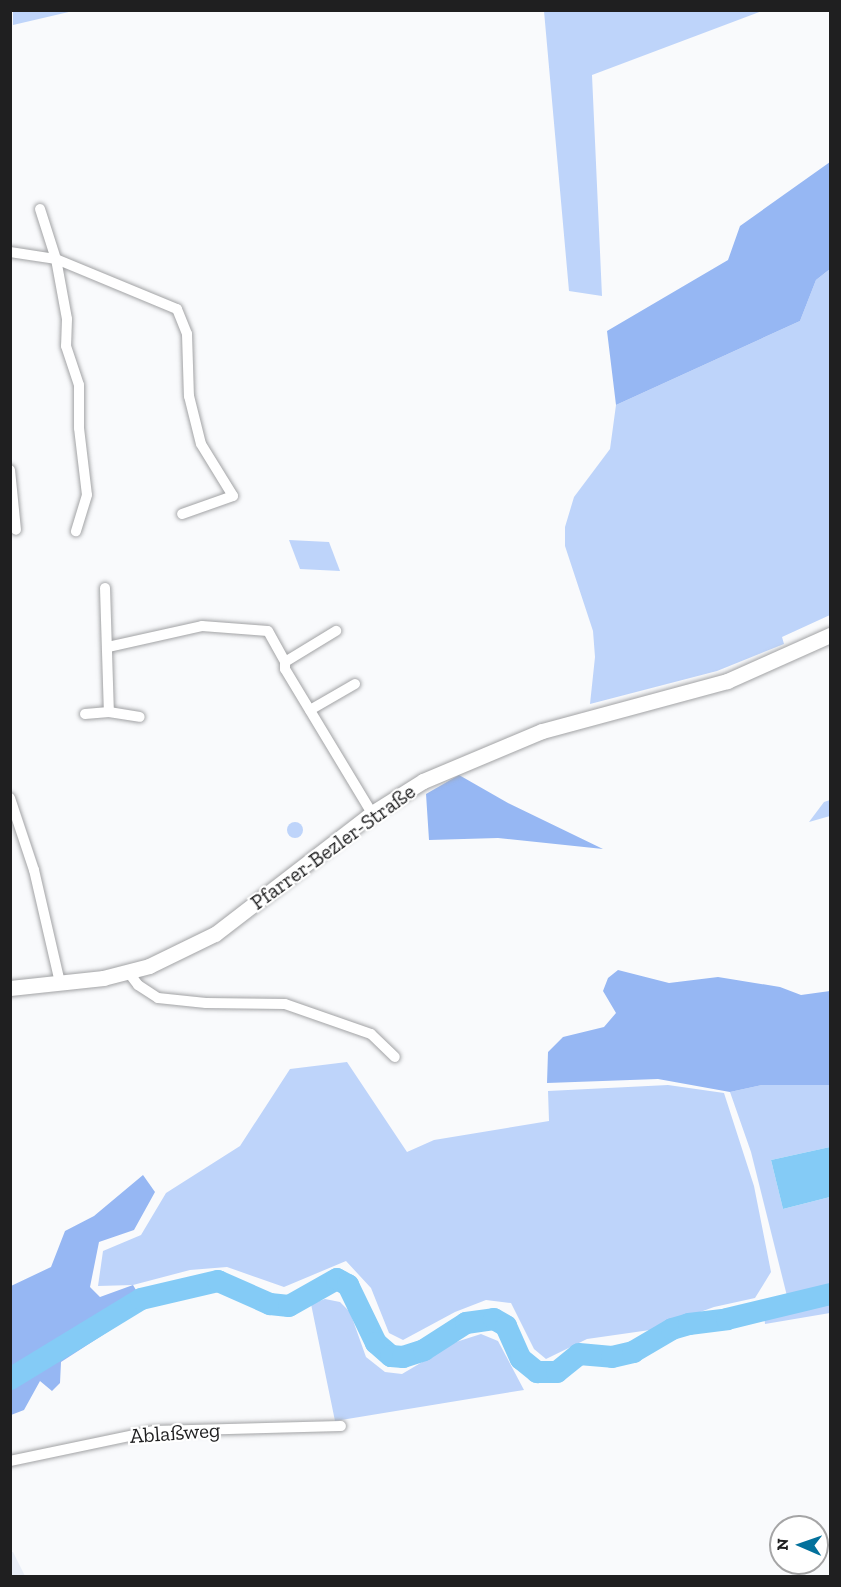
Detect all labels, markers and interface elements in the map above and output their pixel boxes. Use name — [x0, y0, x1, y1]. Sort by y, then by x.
street label: Pfarrer-Bezler-Straße — [246, 779, 420, 915]
street label: Ablaßweg — [129, 1417, 221, 1449]
north arrow — [769, 1515, 829, 1575]
text: N — [773, 1538, 792, 1551]

